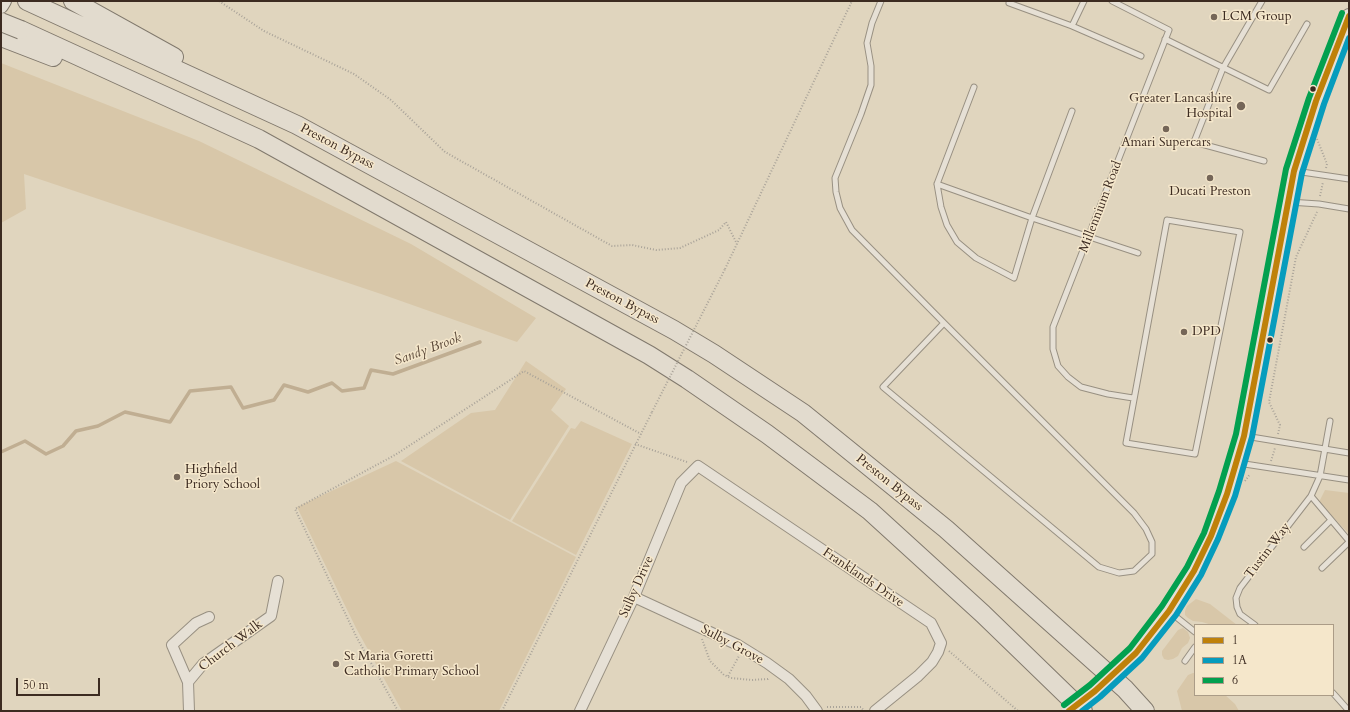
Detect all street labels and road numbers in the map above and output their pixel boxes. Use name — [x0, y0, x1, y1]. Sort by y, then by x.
street label: Preston Bypass — [297, 121, 377, 173]
street label: Millennium Road — [1076, 159, 1126, 255]
street label: Preston Bypass — [582, 276, 662, 328]
street label: Preston Bypass — [852, 451, 926, 515]
street label: Tustin Way — [1242, 520, 1294, 582]
street label: Franklands Drive — [819, 545, 907, 611]
street label: Sulby Drive — [617, 554, 657, 620]
street label: Church Walk — [196, 617, 266, 675]
street label: Sulby Grove — [698, 622, 766, 668]

